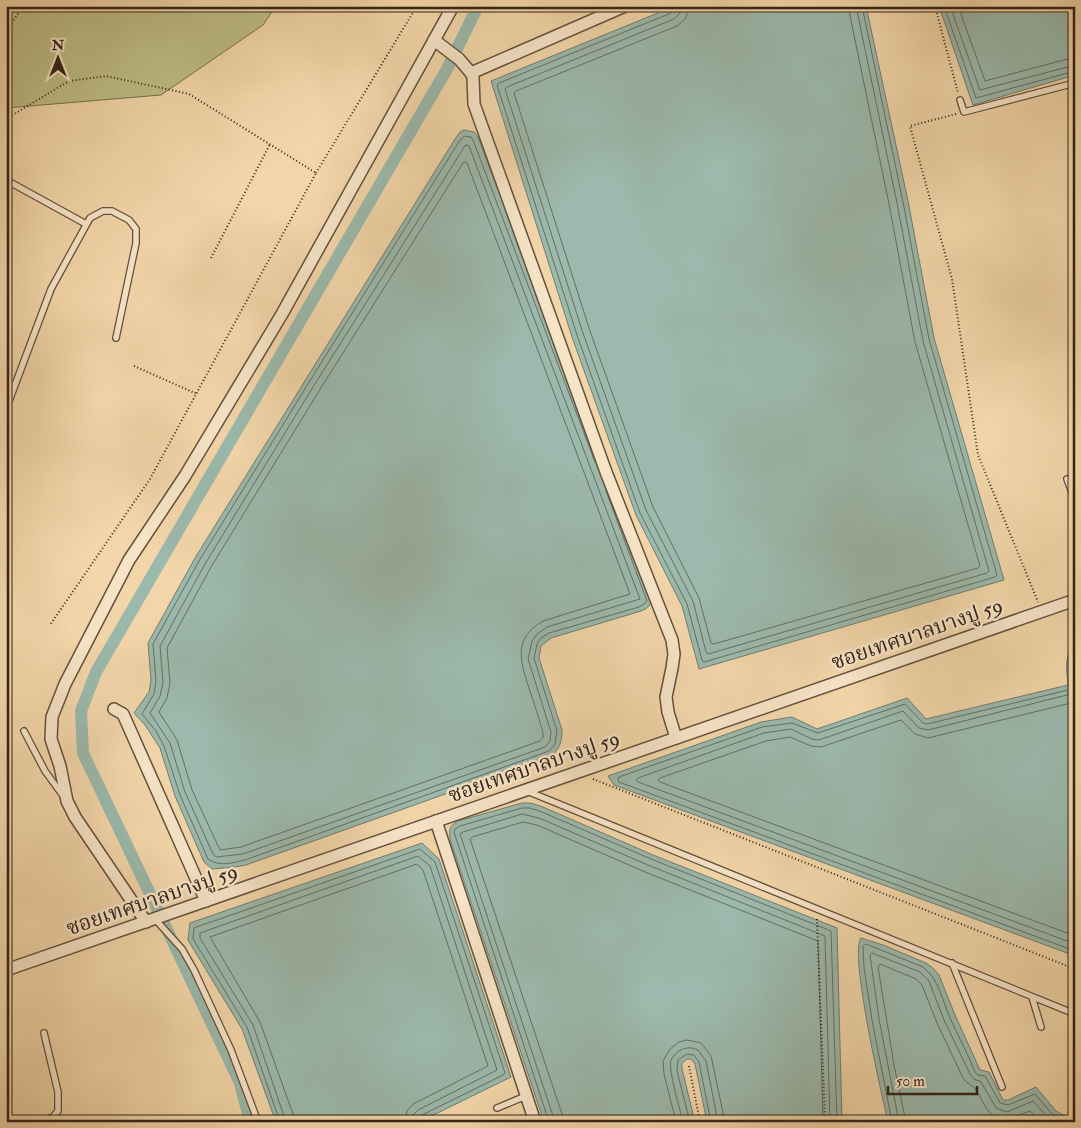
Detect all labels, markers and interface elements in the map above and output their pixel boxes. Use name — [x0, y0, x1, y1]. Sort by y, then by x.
north arrow — [32, 32, 82, 82]
text: N — [51, 37, 65, 54]
street label: ซอยเทศบาลบางปู 59 — [828, 592, 1006, 676]
street label: ซอยเทศบาลบางปู 59 — [445, 725, 623, 809]
street label: ซอยเทศบาลบางปู 59 — [63, 858, 241, 942]
scale bar — [888, 1063, 977, 1095]
text: 50 m — [896, 1072, 925, 1091]

